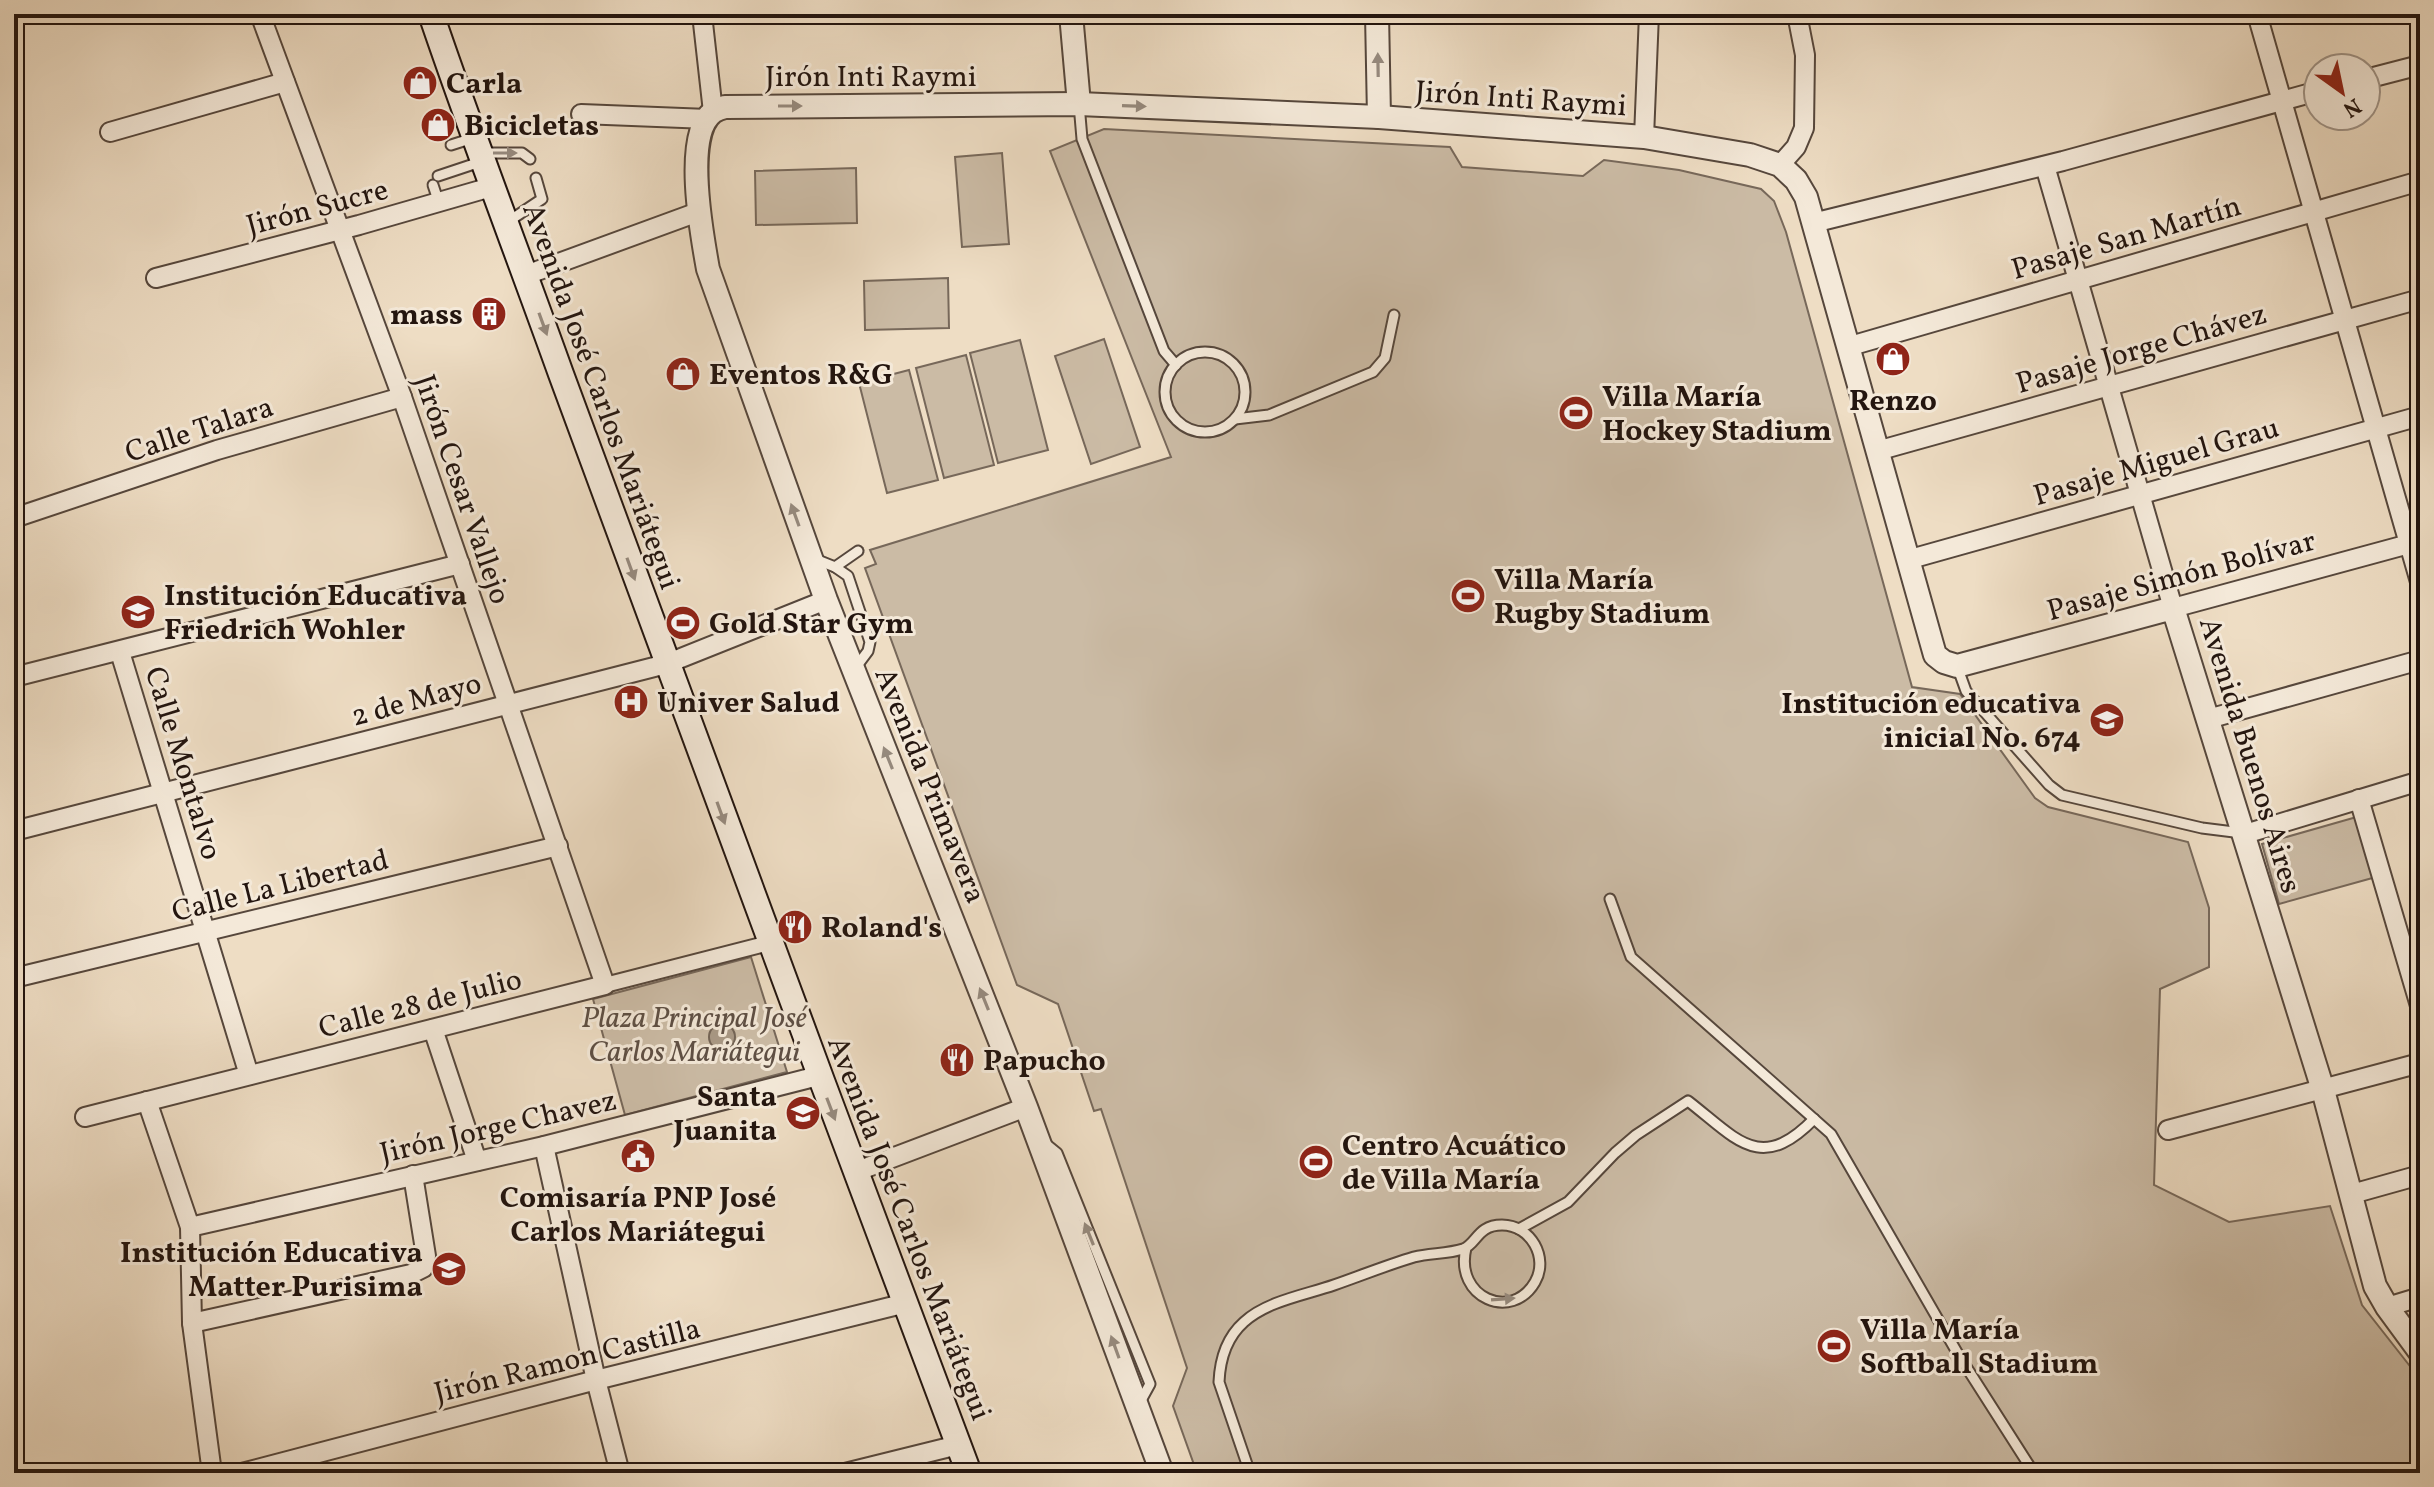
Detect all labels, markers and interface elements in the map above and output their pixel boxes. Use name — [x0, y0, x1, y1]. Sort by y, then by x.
one-way arrow — [1372, 52, 1384, 77]
north arrow — [2302, 52, 2382, 132]
street label: Jirón Inti Raymi — [765, 57, 977, 99]
shop icon: Carla — [401, 64, 439, 102]
place label: Carla — [446, 64, 523, 106]
street label: Jirón Inti Raymi — [1414, 72, 1628, 128]
text: N — [2336, 89, 2367, 124]
one-way arrow — [778, 100, 803, 112]
one-way arrow — [1122, 100, 1147, 113]
shop icon: Bicicletas — [419, 106, 457, 144]
place label: Bicicletas — [464, 106, 599, 148]
one-way arrow — [493, 147, 518, 159]
street label: Jirón Sucre — [242, 170, 393, 248]
street label: Pasaje San Martín — [2007, 186, 2246, 292]
street label: Avenida José Carlos Mariátegui — [511, 198, 690, 596]
street label: Pasaje Jorge Chávez — [2011, 294, 2272, 406]
place label: mass — [390, 295, 463, 337]
building icon: mass — [470, 295, 508, 333]
one-way arrow — [538, 312, 550, 336]
shop icon: Renzo — [1874, 340, 1912, 378]
shop icon: Eventos R&G — [664, 355, 702, 393]
place label: Eventos R&G — [709, 355, 893, 397]
street label: Jirón Cesar Vallejo — [402, 369, 520, 610]
place label: Villa María Hockey Stadium — [1602, 377, 1832, 453]
place label: Renzo — [1849, 381, 1937, 423]
street label: Calle Talara — [120, 387, 279, 475]
sports icon: Villa María Hockey Stadium — [1557, 394, 1595, 432]
street label: Pasaje Miguel Grau — [2029, 408, 2284, 518]
one-way arrow — [789, 502, 801, 526]
street label: Pasaje Simón Bolívar — [2043, 521, 2321, 633]
one-way arrow — [626, 557, 638, 581]
place label: Villa María Rugby Stadium — [1494, 560, 1710, 636]
place label: Institución Educativa Friedrich Wohler — [164, 576, 467, 652]
sports icon: Villa María Rugby Stadium — [1449, 577, 1487, 615]
school or university icon: Institución Educativa Friedrich Wohler — [119, 593, 157, 631]
sports icon: Gold Star Gym — [664, 604, 702, 642]
place label: Gold Star Gym — [709, 604, 914, 646]
street label: Avenida Buenos Aires — [2187, 613, 2311, 899]
street label: Calle Montalvo — [133, 662, 231, 865]
street label: Avenida Primavera — [863, 662, 996, 910]
street label: 2 de Mayo — [347, 663, 486, 738]
hospital icon: Univer Salud — [612, 683, 650, 721]
place label: Univer Salud — [657, 683, 840, 725]
place label: Institución educativa inicial No. 674 — [1781, 684, 2081, 760]
school or university icon: Institución educativa inicial No. 674 — [2088, 701, 2126, 739]
one-way arrow — [881, 745, 894, 769]
one-way arrow — [715, 801, 728, 825]
street label: Calle La Libertad — [168, 840, 393, 934]
restaurant icon: Roland's — [776, 908, 814, 946]
place label: Roland's — [821, 908, 942, 950]
street label: Calle 28 de Julio — [315, 959, 526, 1050]
one-way arrow — [977, 987, 990, 1011]
park label: Plaza Principal José Carlos Mariátegui — [581, 998, 809, 1074]
street label: Avenida José Carlos Mariátegui — [815, 1031, 1001, 1427]
restaurant icon: Papucho — [938, 1041, 976, 1079]
place label: Papucho — [983, 1041, 1106, 1083]
place label: Santa Juanita — [672, 1077, 777, 1153]
street label: Jirón Jorge Chavez — [376, 1080, 621, 1176]
school or university icon: Santa Juanita — [784, 1094, 822, 1132]
one-way arrow — [825, 1097, 838, 1121]
place label: Centro Acuático de Villa María — [1342, 1126, 1566, 1202]
public building icon: Comisaría PNP José Carlos Mariátegui — [619, 1137, 657, 1175]
sports icon: Centro Acuático de Villa María — [1297, 1143, 1335, 1181]
place label: Comisaría PNP José Carlos Mariátegui — [500, 1178, 776, 1254]
one-way arrow — [1082, 1222, 1095, 1246]
place label: Institución Educativa Matter Purisima — [120, 1233, 423, 1309]
school or university icon: Institución Educativa Matter Purisima — [430, 1250, 468, 1288]
one-way arrow — [1491, 1292, 1516, 1305]
street label: Jirón Ramon Castilla — [430, 1309, 705, 1415]
place label: Villa María Softball Stadium — [1860, 1310, 2098, 1386]
sports icon: Villa María Softball Stadium — [1815, 1327, 1853, 1365]
one-way arrow — [1108, 1335, 1121, 1359]

